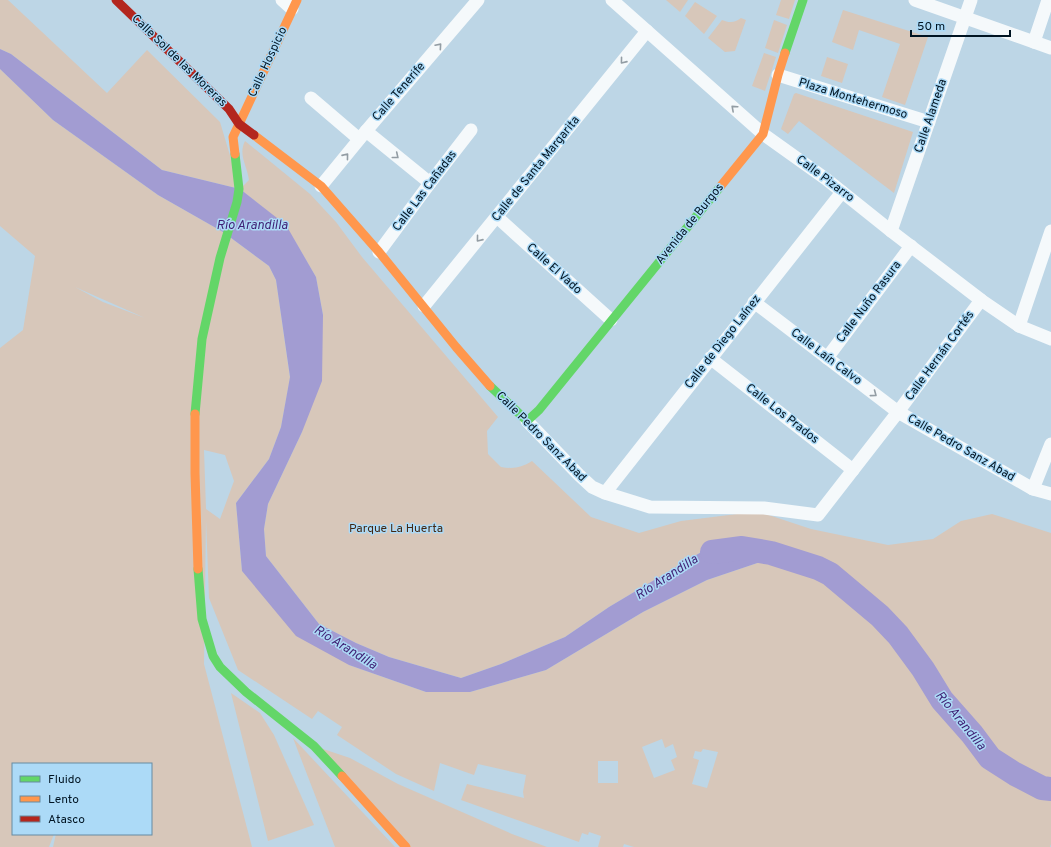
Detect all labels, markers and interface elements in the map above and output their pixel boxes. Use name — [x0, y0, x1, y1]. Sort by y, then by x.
street label: Calle Sol de las Moreras — [128, 11, 230, 111]
scale bar — [911, 12, 1010, 38]
text: 50 m — [917, 19, 945, 35]
street label: Calle Hospicio — [245, 24, 291, 100]
one-way arrow — [434, 43, 441, 51]
one-way arrow — [620, 57, 627, 64]
street label: Calle Tenerife — [369, 59, 429, 125]
street label: Plaza Montehermoso — [797, 75, 910, 123]
street label: Calle Alameda — [911, 77, 951, 155]
one-way arrow — [731, 105, 739, 113]
street label: Calle de Santa Margarita — [488, 113, 584, 225]
street label: Calle Las Cañadas — [389, 147, 461, 235]
one-way arrow — [391, 151, 399, 158]
street label: Calle Pizarro — [793, 152, 857, 206]
one-way arrow — [341, 153, 348, 160]
street label: Avenida de Burgos — [652, 180, 728, 268]
water label: Río Arandilla — [216, 218, 288, 234]
one-way arrow — [477, 234, 484, 241]
street label: Calle El Vado — [523, 240, 585, 298]
street label: Calle Nuño Rasura — [833, 258, 905, 346]
street label: Calle de Diego Laínez — [681, 292, 765, 392]
street label: Calle Hernán Cortés — [902, 308, 978, 404]
street label: Calle Laín Calvo — [787, 325, 865, 389]
street label: Calle Los Prados — [742, 380, 822, 448]
street label: Calle Pedro Sanz Abad — [492, 388, 590, 486]
one-way arrow — [870, 389, 877, 396]
street label: Calle Pedro Sanz Abad — [904, 411, 1018, 485]
park label: Parque La Huerta — [349, 521, 443, 537]
water label: Río Arandilla — [633, 552, 702, 604]
water label: Río Arandilla — [310, 622, 380, 674]
water label: Río Arandilla — [931, 688, 989, 754]
legend — [12, 763, 152, 835]
text: Fluido — [48, 772, 81, 788]
text: Lento — [48, 792, 79, 808]
text: Atasco — [48, 812, 85, 828]

